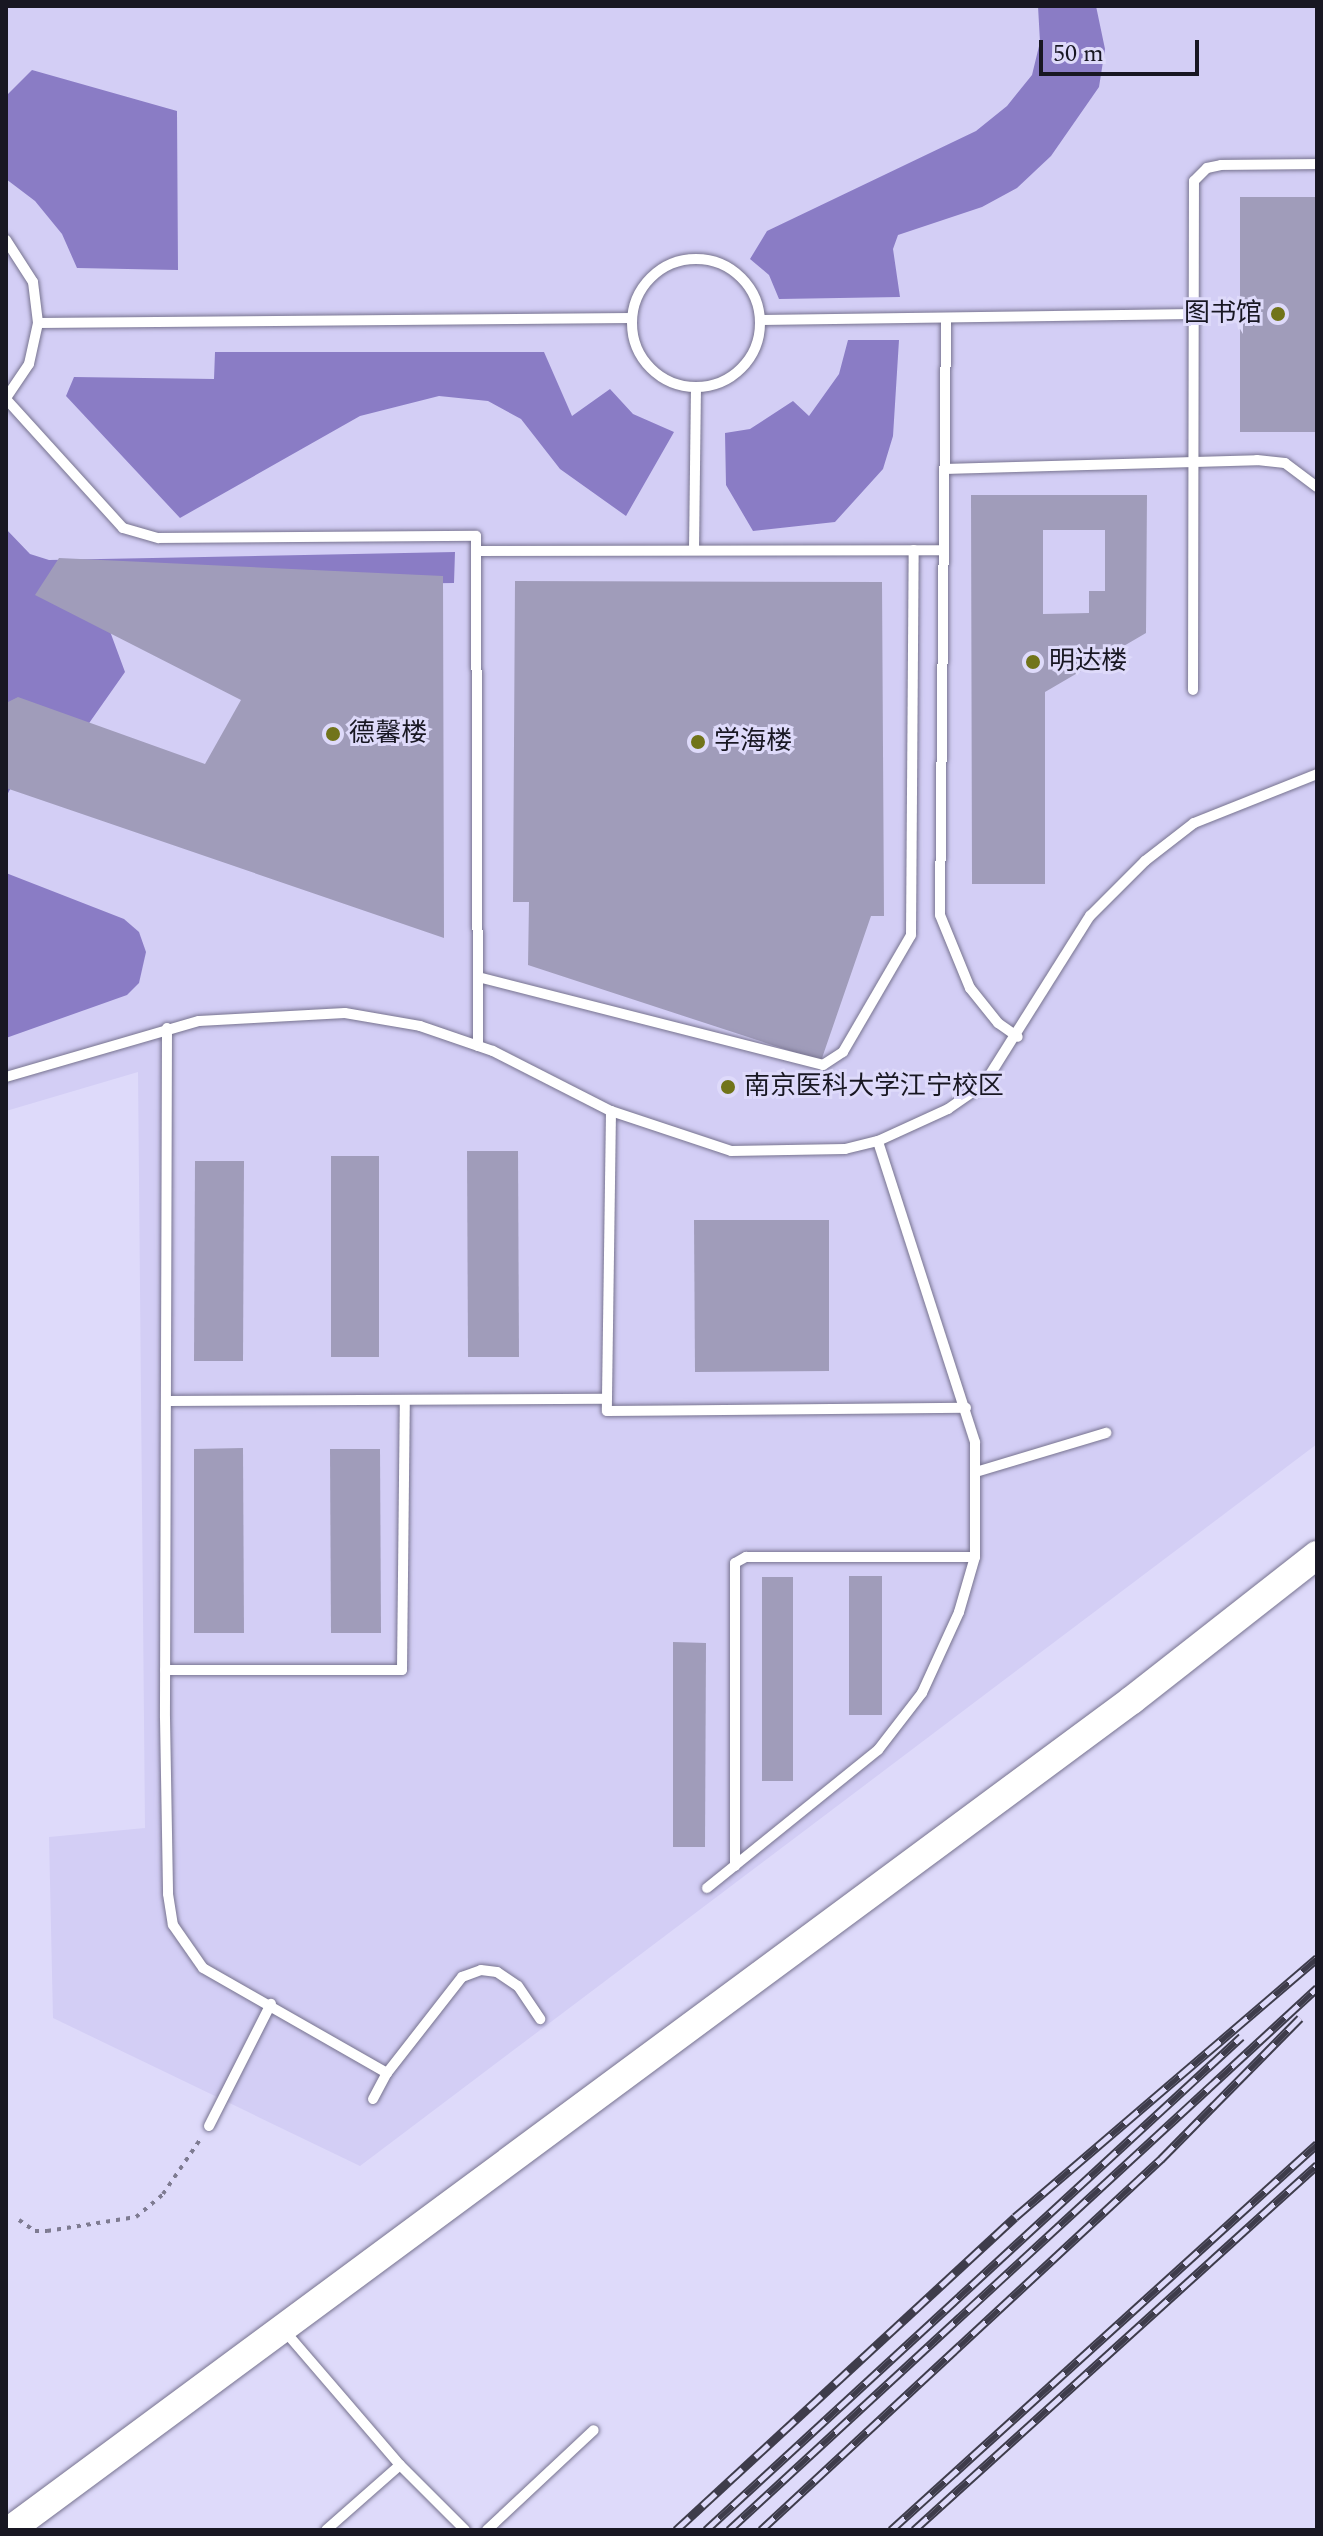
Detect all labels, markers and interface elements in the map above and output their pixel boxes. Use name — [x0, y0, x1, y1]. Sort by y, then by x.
scale bar — [1043, 24, 1203, 74]
text: 50 m — [1053, 36, 1104, 72]
place label: 图书馆 — [1184, 298, 1262, 330]
marker: 图书馆 — [1269, 305, 1287, 323]
place label: 明达楼 — [1049, 646, 1127, 678]
marker: 明达楼 — [1024, 653, 1042, 671]
place label: 德馨楼 — [349, 718, 427, 750]
marker: 德馨楼 — [324, 725, 342, 743]
place label: 学海楼 — [714, 726, 792, 758]
marker: 学海楼 — [689, 733, 707, 751]
place label: 南京医科大学江宁校区 — [744, 1071, 1004, 1103]
marker: 南京医科大学江宁校区 — [719, 1078, 737, 1096]

